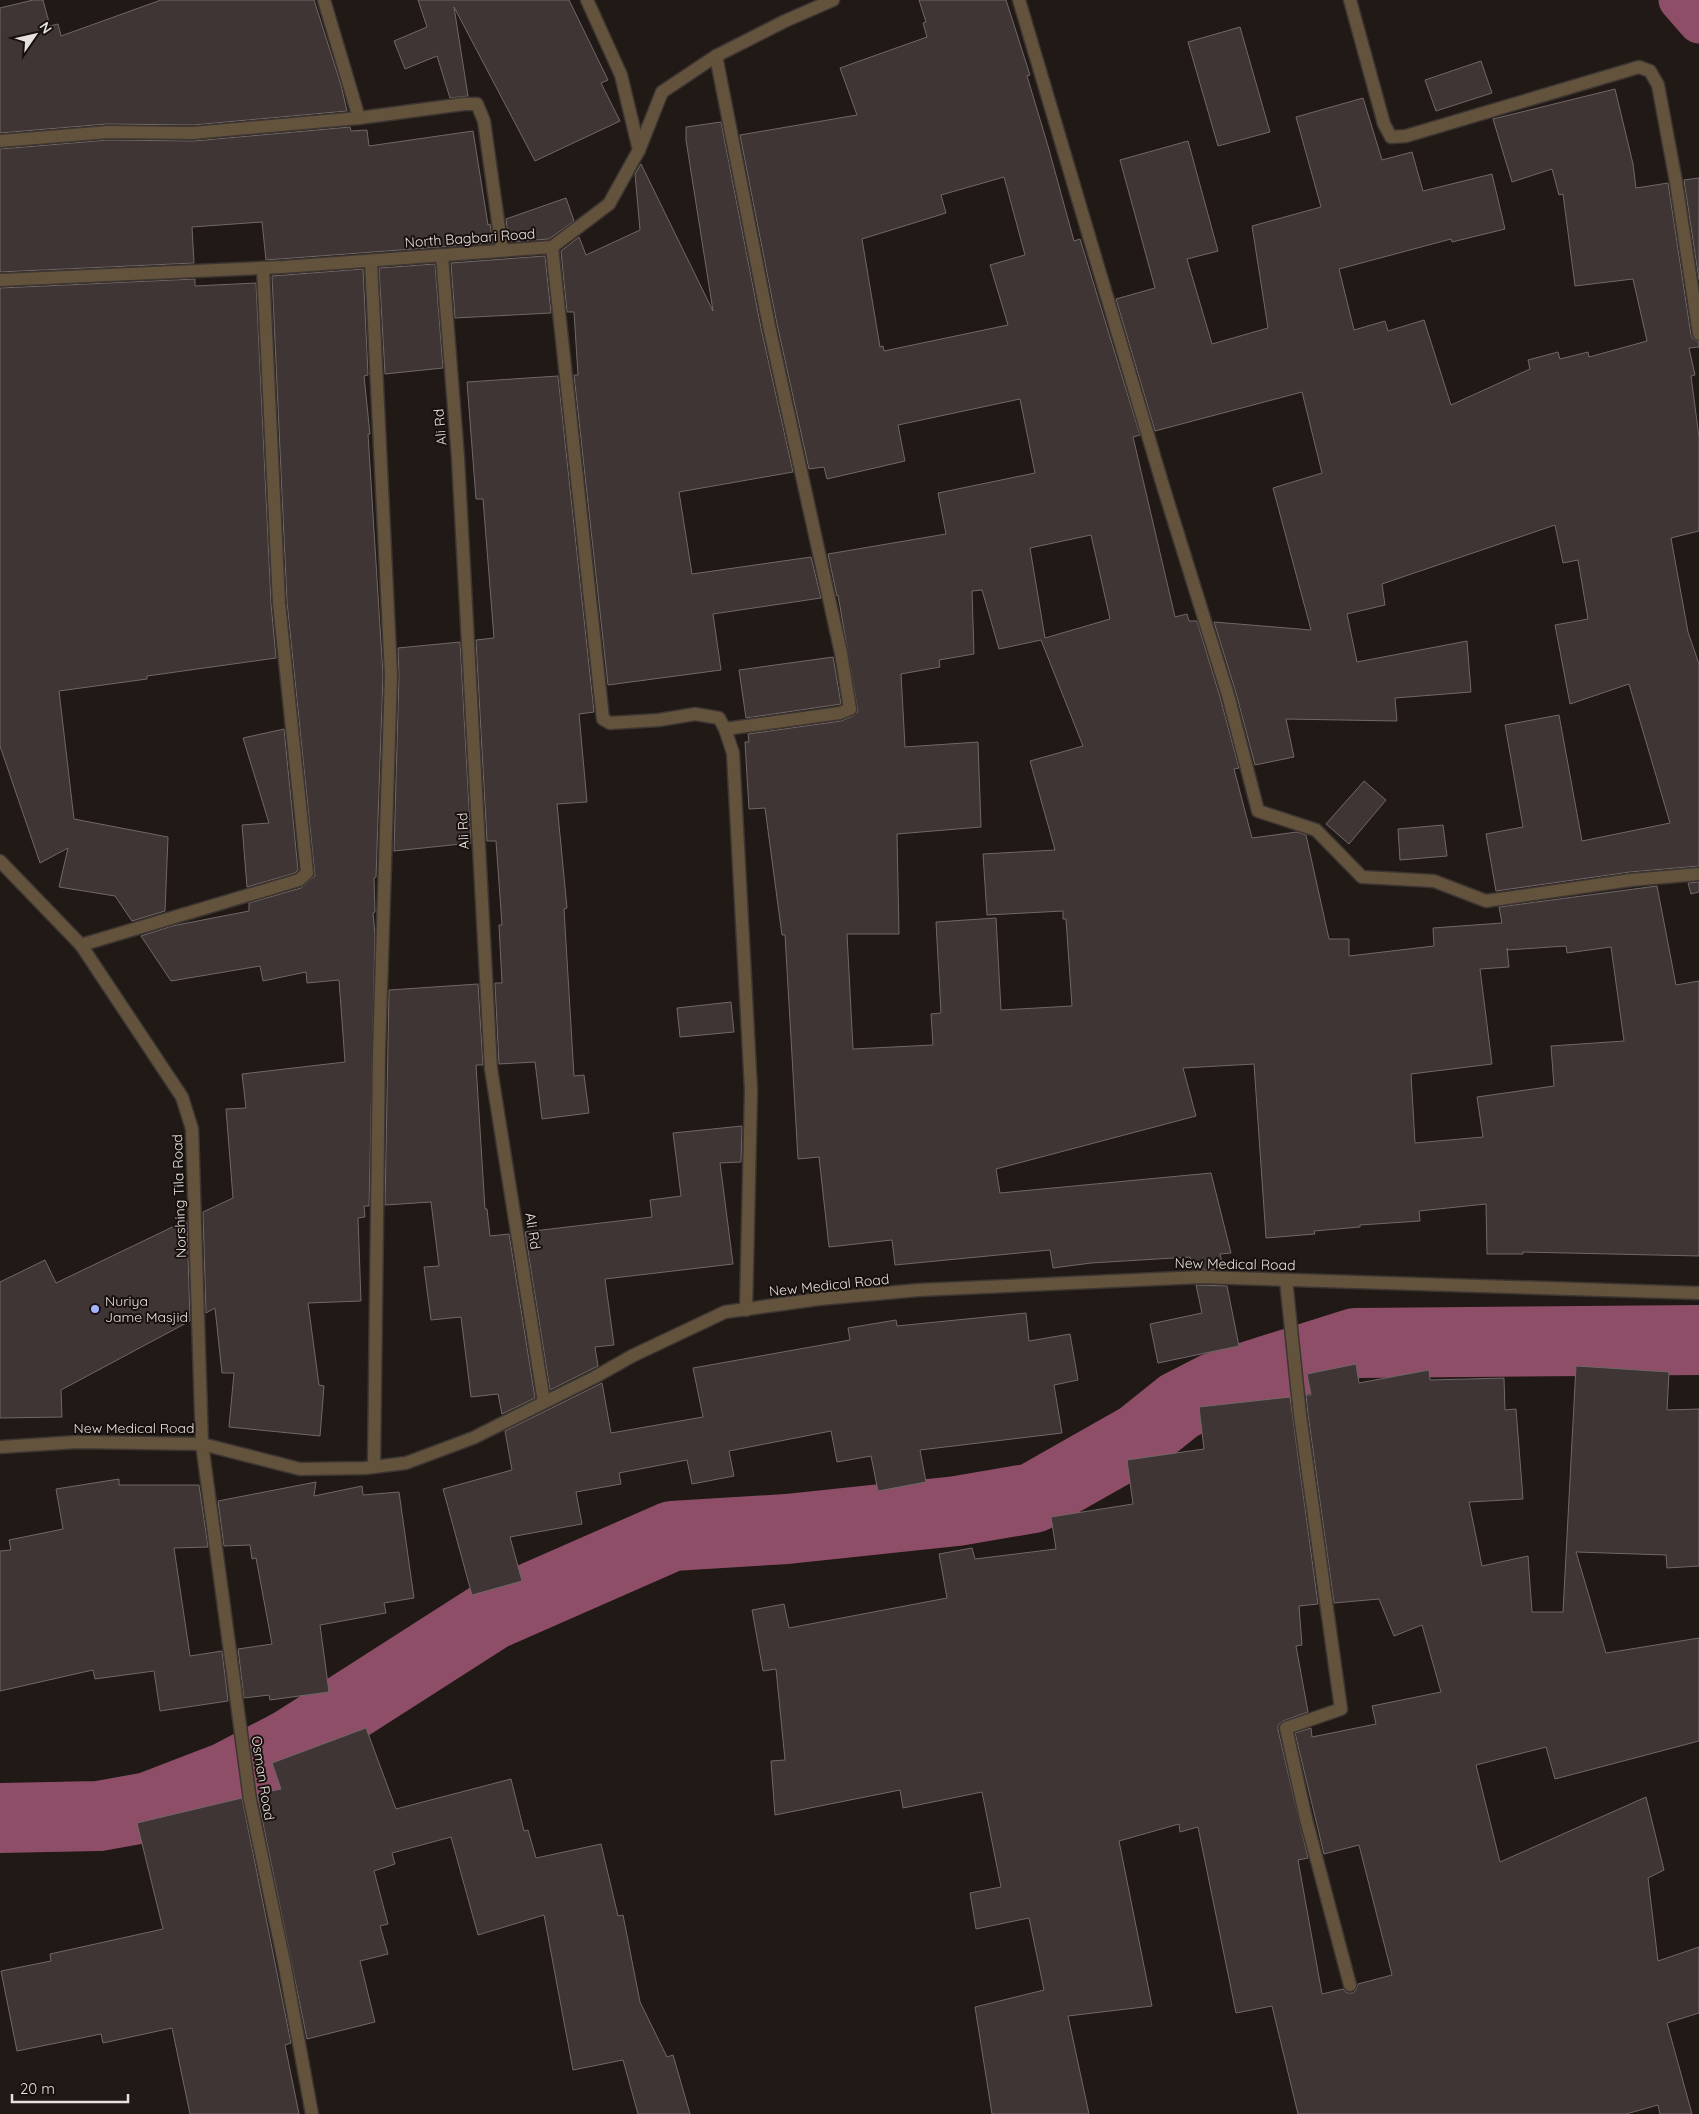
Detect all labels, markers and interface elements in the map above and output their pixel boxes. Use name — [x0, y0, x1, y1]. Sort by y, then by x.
north arrow — [10, 10, 60, 60]
text: N — [35, 18, 56, 37]
street label: North Bagbari Road — [404, 224, 536, 252]
street label: Ali Rd — [429, 408, 451, 446]
street label: Ali Rd — [453, 812, 473, 850]
street label: Norshing Tila Road — [168, 1134, 190, 1258]
street label: Ali Rd — [521, 1211, 545, 1251]
street label: New Medical Road — [1174, 1254, 1296, 1274]
street label: New Medical Road — [768, 1270, 890, 1300]
place label: Nuriya Jame Masjid — [105, 1292, 188, 1326]
marker: Nuriya Jame Masjid — [89, 1303, 101, 1315]
street label: New Medical Road — [74, 1419, 194, 1437]
street label: Osman Road — [247, 1735, 279, 1821]
scale bar — [12, 2072, 129, 2104]
text: 20 m — [20, 2079, 55, 2098]

